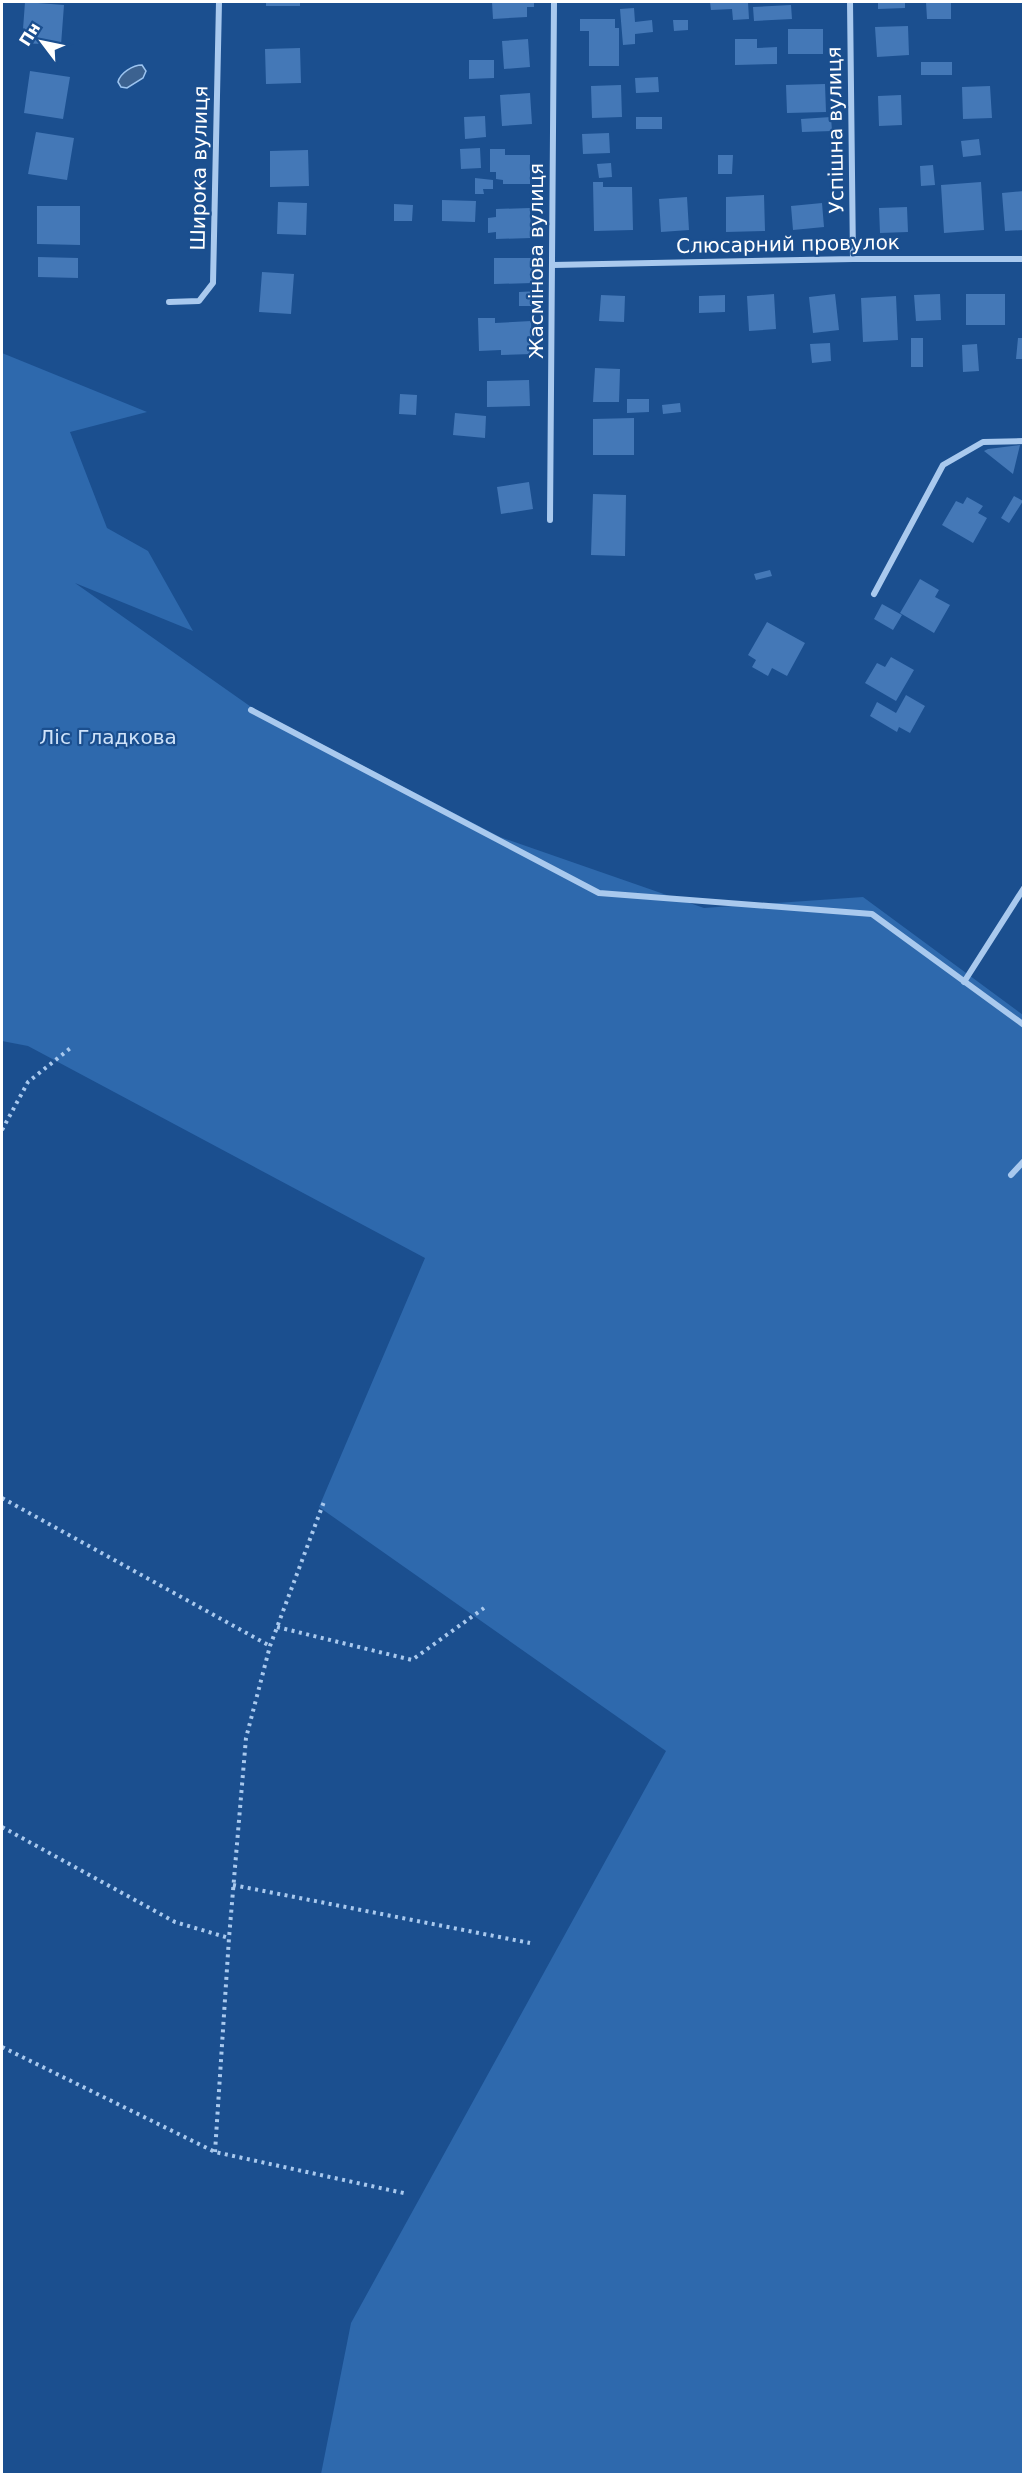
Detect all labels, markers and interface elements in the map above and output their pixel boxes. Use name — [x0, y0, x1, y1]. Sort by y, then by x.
north arrow — [12, 12, 72, 72]
text: Пн — [15, 19, 44, 50]
street label: Успішна вулиця — [822, 46, 848, 214]
street label: Широка вулиця — [186, 85, 212, 251]
street label: Жасмінова вулиця — [524, 163, 548, 359]
street label: Слюсарний провулок — [676, 230, 900, 258]
park label: Ліс Гладкова — [39, 725, 177, 749]

